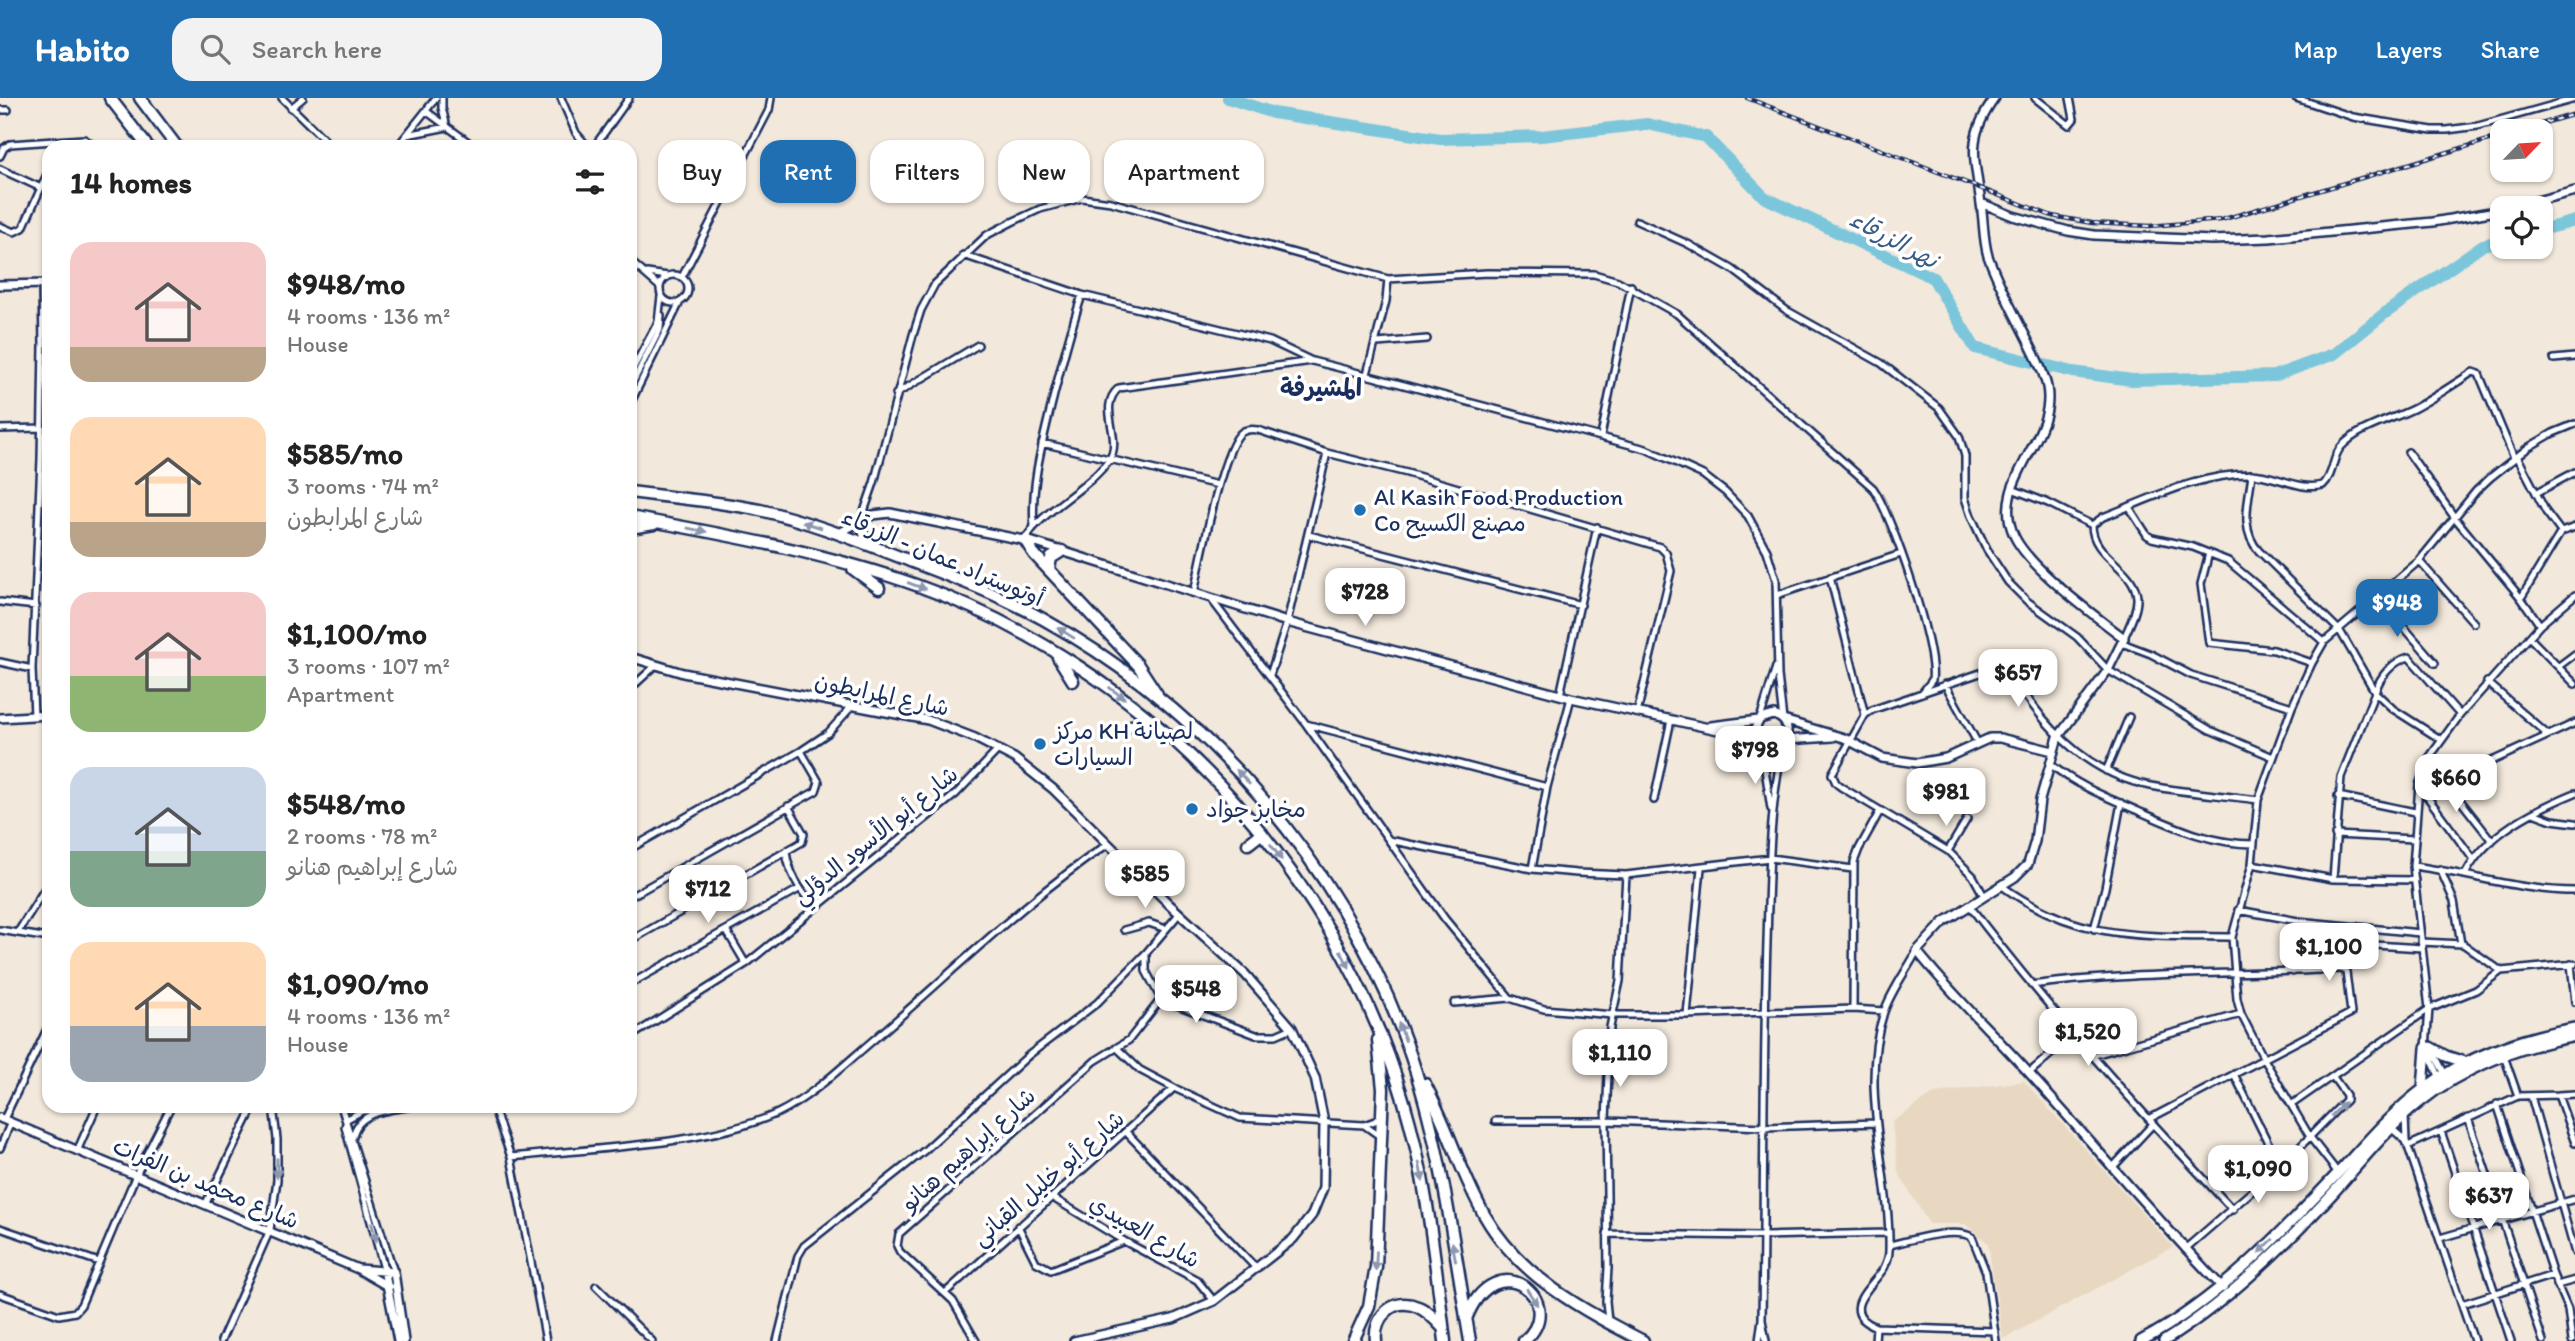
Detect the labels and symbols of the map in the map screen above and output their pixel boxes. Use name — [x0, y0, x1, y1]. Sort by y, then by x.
north arrow — [2490, 119, 2553, 182]
water label: نهر الزرقاء — [1845, 204, 1946, 276]
district label: المشيرفة — [1280, 373, 1362, 402]
place label: Al Kasih Food Production Co مصنع الكسيح — [1374, 483, 1623, 540]
street label: أوتوستراد عمان - الزرقاء — [838, 502, 1049, 612]
marker: Al Kasih Food Production Co مصنع الكسيح — [1352, 502, 1368, 518]
one-way arrow — [801, 519, 822, 529]
one-way arrow — [686, 525, 708, 536]
pin: $728 — [1324, 568, 1406, 628]
pin: $948 — [2356, 580, 2438, 639]
one-way arrow — [907, 581, 928, 592]
one-way arrow — [1056, 626, 1075, 639]
pin: $657 — [1977, 650, 2059, 709]
street label: شارع المرابطون — [812, 666, 952, 724]
one-way arrow — [1108, 686, 1126, 700]
place label: مركز KH لصيانة السيارات — [1052, 717, 1193, 771]
pin: $798 — [1714, 726, 1796, 786]
marker: مركز KH لصيانة السيارات — [1032, 736, 1048, 752]
pin: $660 — [2415, 754, 2497, 814]
street label: شارع أبو الأسود الدؤلي — [785, 758, 968, 916]
pin: $981 — [1905, 768, 1987, 828]
one-way arrow — [1236, 769, 1251, 786]
place label: مخابز جواد — [1206, 795, 1306, 823]
marker: مخابز جواد — [1184, 801, 1200, 817]
one-way arrow — [1269, 843, 1283, 861]
pin: $585 — [1104, 850, 1186, 910]
pin: $712 — [667, 866, 749, 925]
pin: $1,100 — [2272, 924, 2386, 983]
one-way arrow — [1339, 949, 1350, 969]
pin: $548 — [1155, 965, 1237, 1025]
pin: $1,520 — [2031, 1009, 2145, 1068]
one-way arrow — [1396, 1021, 1407, 1042]
pin: $1,110 — [1563, 1030, 1677, 1089]
street label: شارع إبراهيم هنانو — [894, 1081, 1044, 1221]
one-way arrow — [2329, 1101, 2345, 1118]
street label: شارع أبو خليل القباني — [966, 1104, 1134, 1257]
street label: شارع محمد بن الفرات — [108, 1131, 303, 1237]
pin: $1,090 — [2201, 1146, 2315, 1205]
one-way arrow — [271, 1158, 283, 1180]
one-way arrow — [1416, 1161, 1427, 1183]
pin: $637 — [2448, 1172, 2530, 1232]
street label: شارع العبيدي — [1083, 1188, 1205, 1276]
one-way arrow — [369, 1222, 379, 1243]
one-way arrow — [2258, 1237, 2275, 1253]
one-way arrow — [1449, 1241, 1460, 1263]
one-way arrow — [1370, 1251, 1381, 1273]
one-way arrow — [1525, 1287, 1538, 1307]

